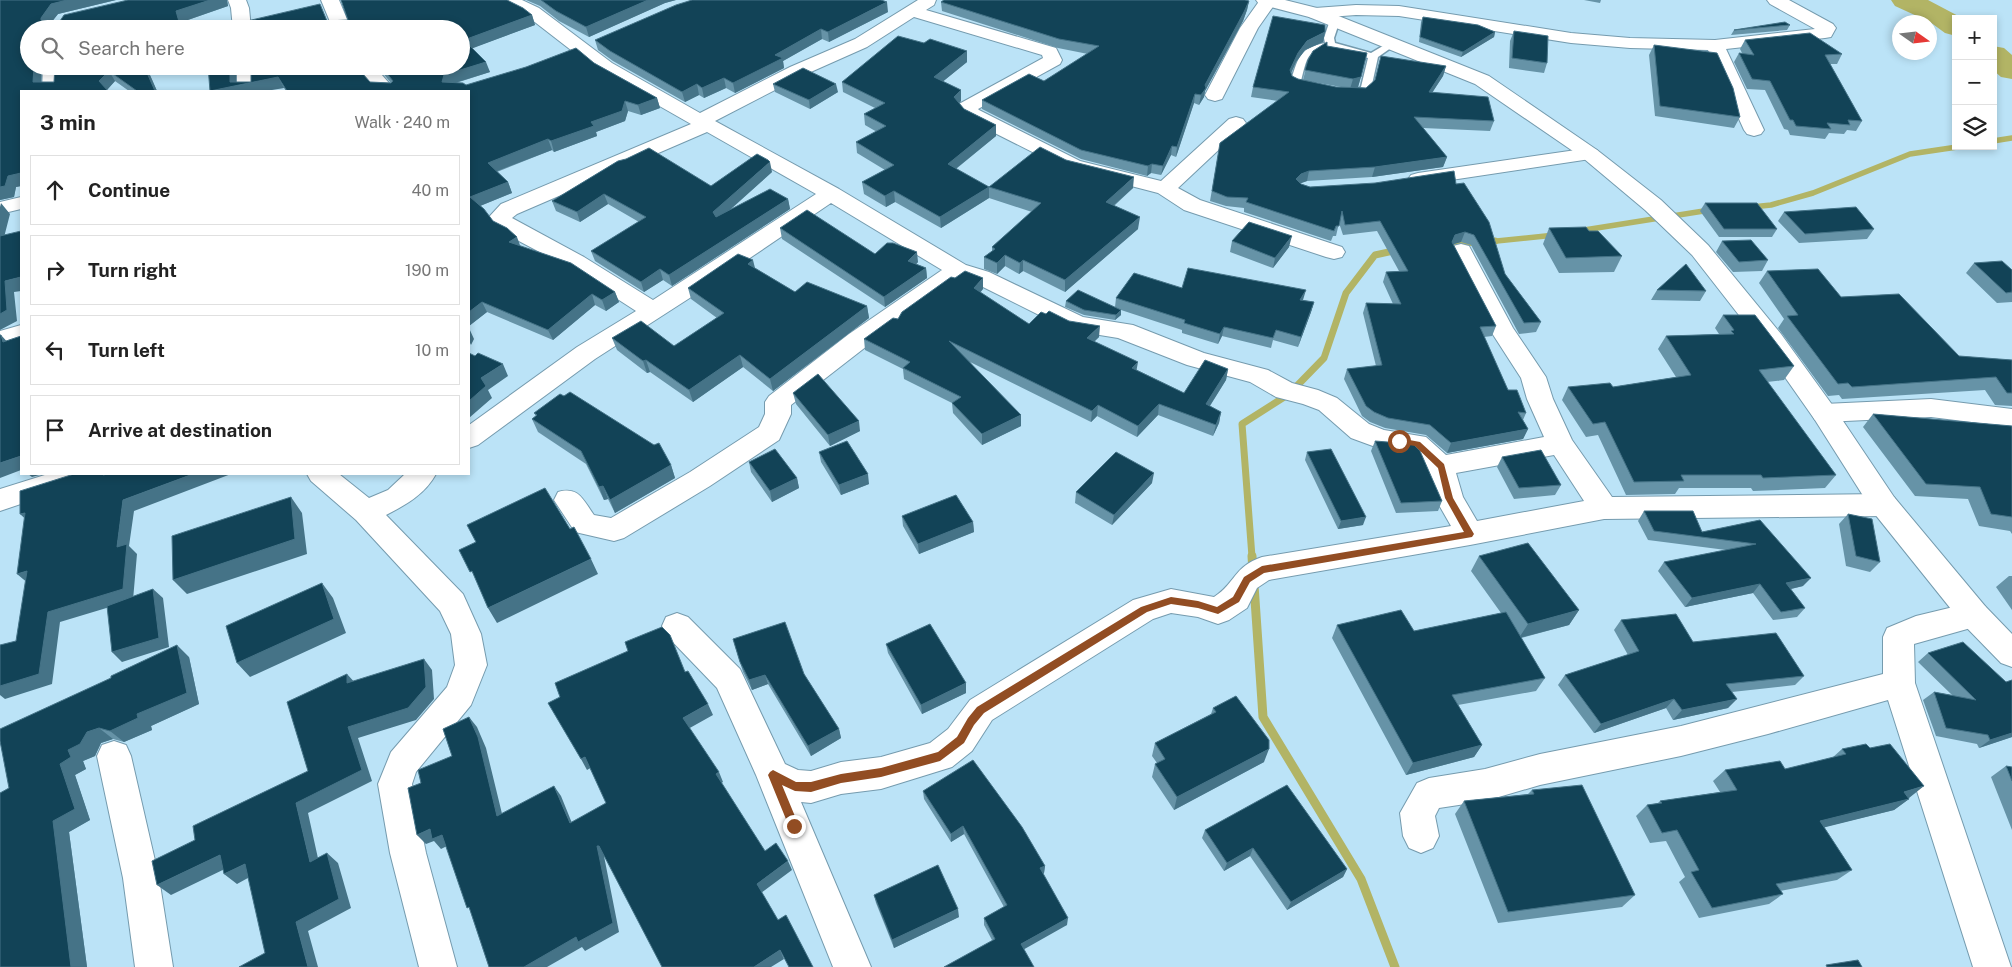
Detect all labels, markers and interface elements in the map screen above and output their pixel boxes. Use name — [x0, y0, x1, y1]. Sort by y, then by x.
north arrow — [1892, 15, 1937, 60]
map controls — [1952, 15, 1997, 150]
button: + — [1952, 15, 1997, 60]
search box — [20, 20, 470, 75]
icon: search — [38, 34, 66, 62]
text: Search here — [78, 37, 185, 59]
button: − — [1952, 60, 1997, 105]
button: layers — [1952, 105, 1997, 150]
text: 3 min — [40, 110, 96, 135]
text: Walk · 240 m — [354, 113, 450, 132]
icon: ahead — [41, 176, 69, 204]
text: Continue — [88, 179, 170, 201]
text: 40 m — [411, 181, 449, 200]
icon: right — [41, 256, 69, 284]
text: Turn right — [88, 259, 177, 281]
text: 190 m — [405, 261, 449, 280]
icon: left — [41, 336, 69, 364]
text: Turn left — [88, 339, 165, 361]
text: 10 m — [415, 341, 449, 360]
icon: arrive — [41, 416, 69, 444]
text: Arrive at destination — [88, 419, 272, 441]
route start — [1388, 430, 1411, 453]
route end — [783, 815, 806, 838]

